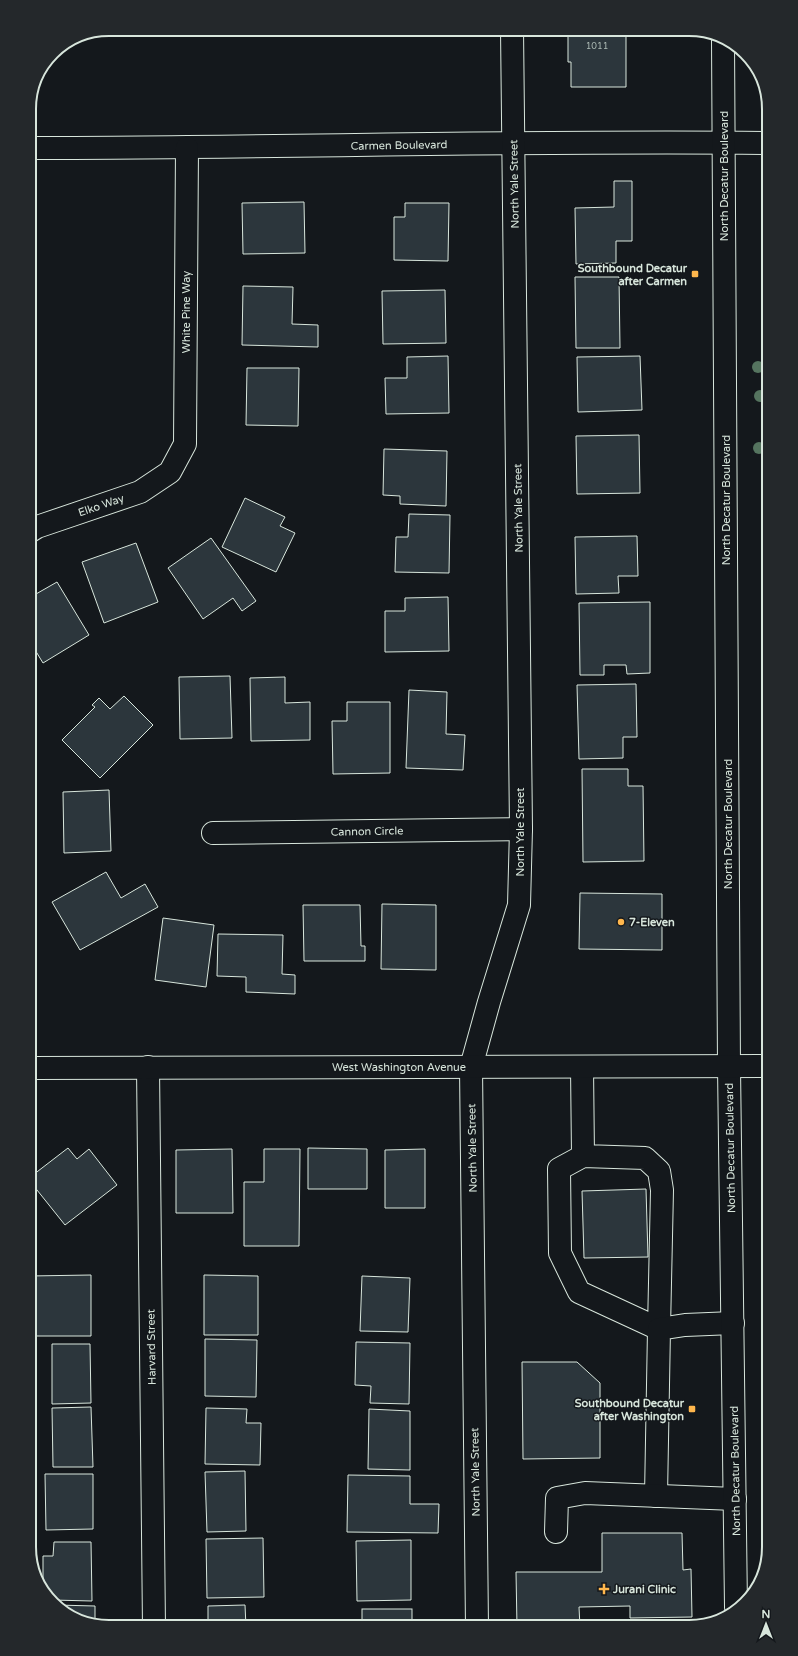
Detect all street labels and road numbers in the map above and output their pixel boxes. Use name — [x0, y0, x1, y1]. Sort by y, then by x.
street label: North Decatur Boulevard — [718, 111, 731, 241]
street label: Carmen Boulevard — [351, 138, 448, 153]
street label: North Yale Street — [507, 139, 522, 229]
street label: White Pine Way — [180, 271, 193, 353]
street label: North Decatur Boulevard — [720, 435, 733, 565]
street label: North Yale Street — [511, 463, 526, 553]
street label: Elko Way — [76, 492, 126, 519]
street label: North Decatur Boulevard — [722, 759, 735, 889]
street label: North Yale Street — [514, 788, 527, 876]
street label: Cannon Circle — [331, 824, 403, 839]
street label: West Washington Avenue — [332, 1061, 466, 1074]
street label: North Decatur Boulevard — [723, 1083, 738, 1213]
street label: North Yale Street — [465, 1103, 480, 1193]
street label: Harvard Street — [144, 1309, 159, 1385]
street label: North Decatur Boulevard — [728, 1406, 743, 1536]
street label: North Yale Street — [468, 1427, 483, 1517]

